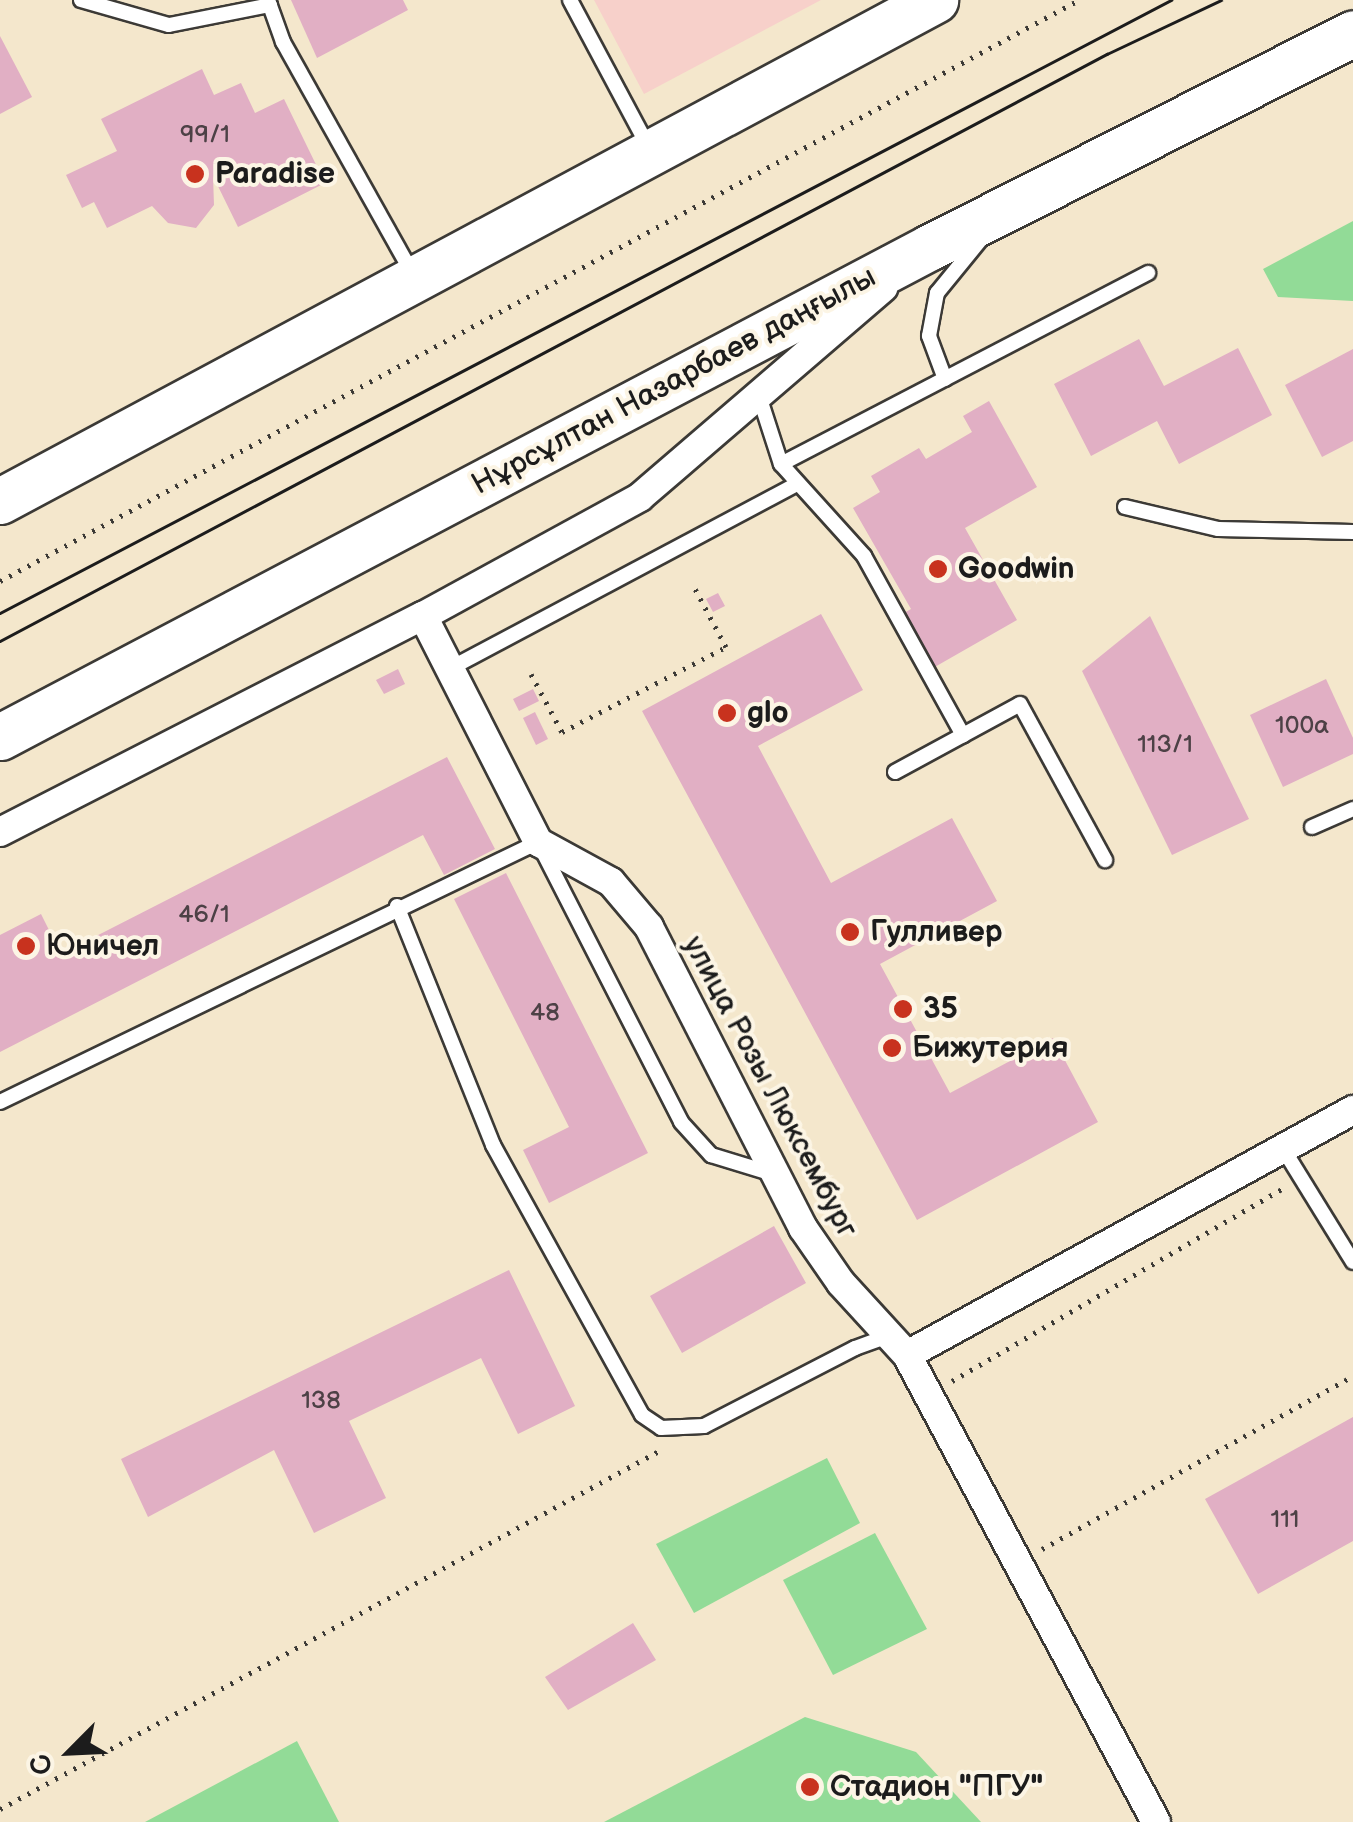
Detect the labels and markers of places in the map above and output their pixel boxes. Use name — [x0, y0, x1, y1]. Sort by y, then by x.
place label: Paradise — [215, 156, 335, 192]
marker: Paradise — [184, 163, 206, 185]
place label: Goodwin — [958, 551, 1075, 587]
marker: Goodwin — [927, 558, 949, 580]
place label: glo — [747, 695, 789, 731]
marker: glo — [716, 702, 738, 724]
place label: Гулливер — [870, 914, 1002, 950]
marker: Гулливер — [839, 921, 861, 943]
place label: Юничел — [46, 928, 159, 964]
marker: Юничел — [15, 935, 37, 957]
place label: 35 — [923, 991, 958, 1027]
marker: 35 — [892, 998, 914, 1020]
place label: Бижутерия — [912, 1030, 1069, 1066]
marker: Бижутерия — [881, 1037, 903, 1059]
place label: Стадион "ПГУ" — [830, 1769, 1043, 1805]
marker: Стадион "ПГУ" — [799, 1776, 821, 1798]

